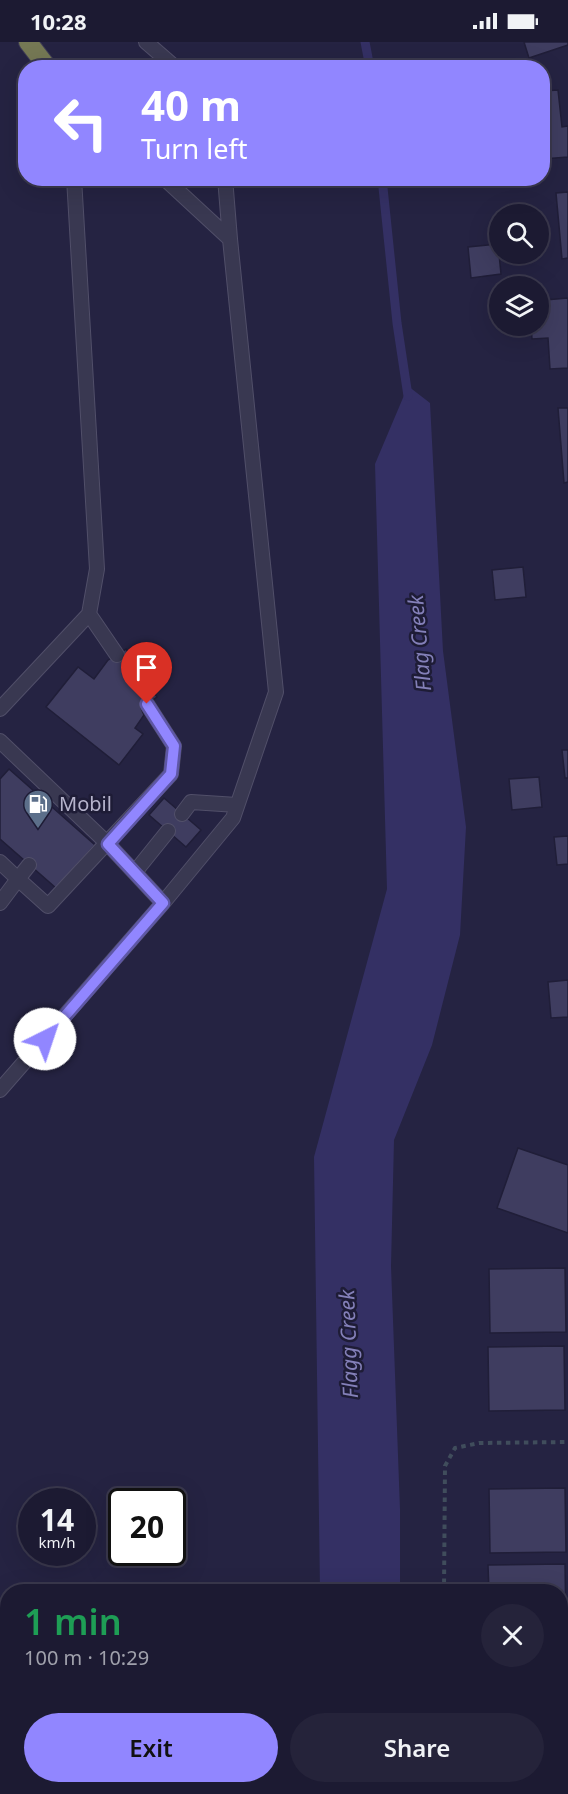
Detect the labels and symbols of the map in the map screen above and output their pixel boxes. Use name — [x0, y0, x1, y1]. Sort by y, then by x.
water label: Flag Creek — [401, 592, 437, 692]
pin — [121, 642, 172, 704]
fuel station icon: Mobil — [22, 788, 54, 830]
place label: Mobil — [59, 790, 112, 817]
position arrow — [13, 1007, 77, 1071]
water label: Flagg Creek — [332, 1288, 364, 1399]
speed limit sign: 20 — [108, 1488, 186, 1566]

